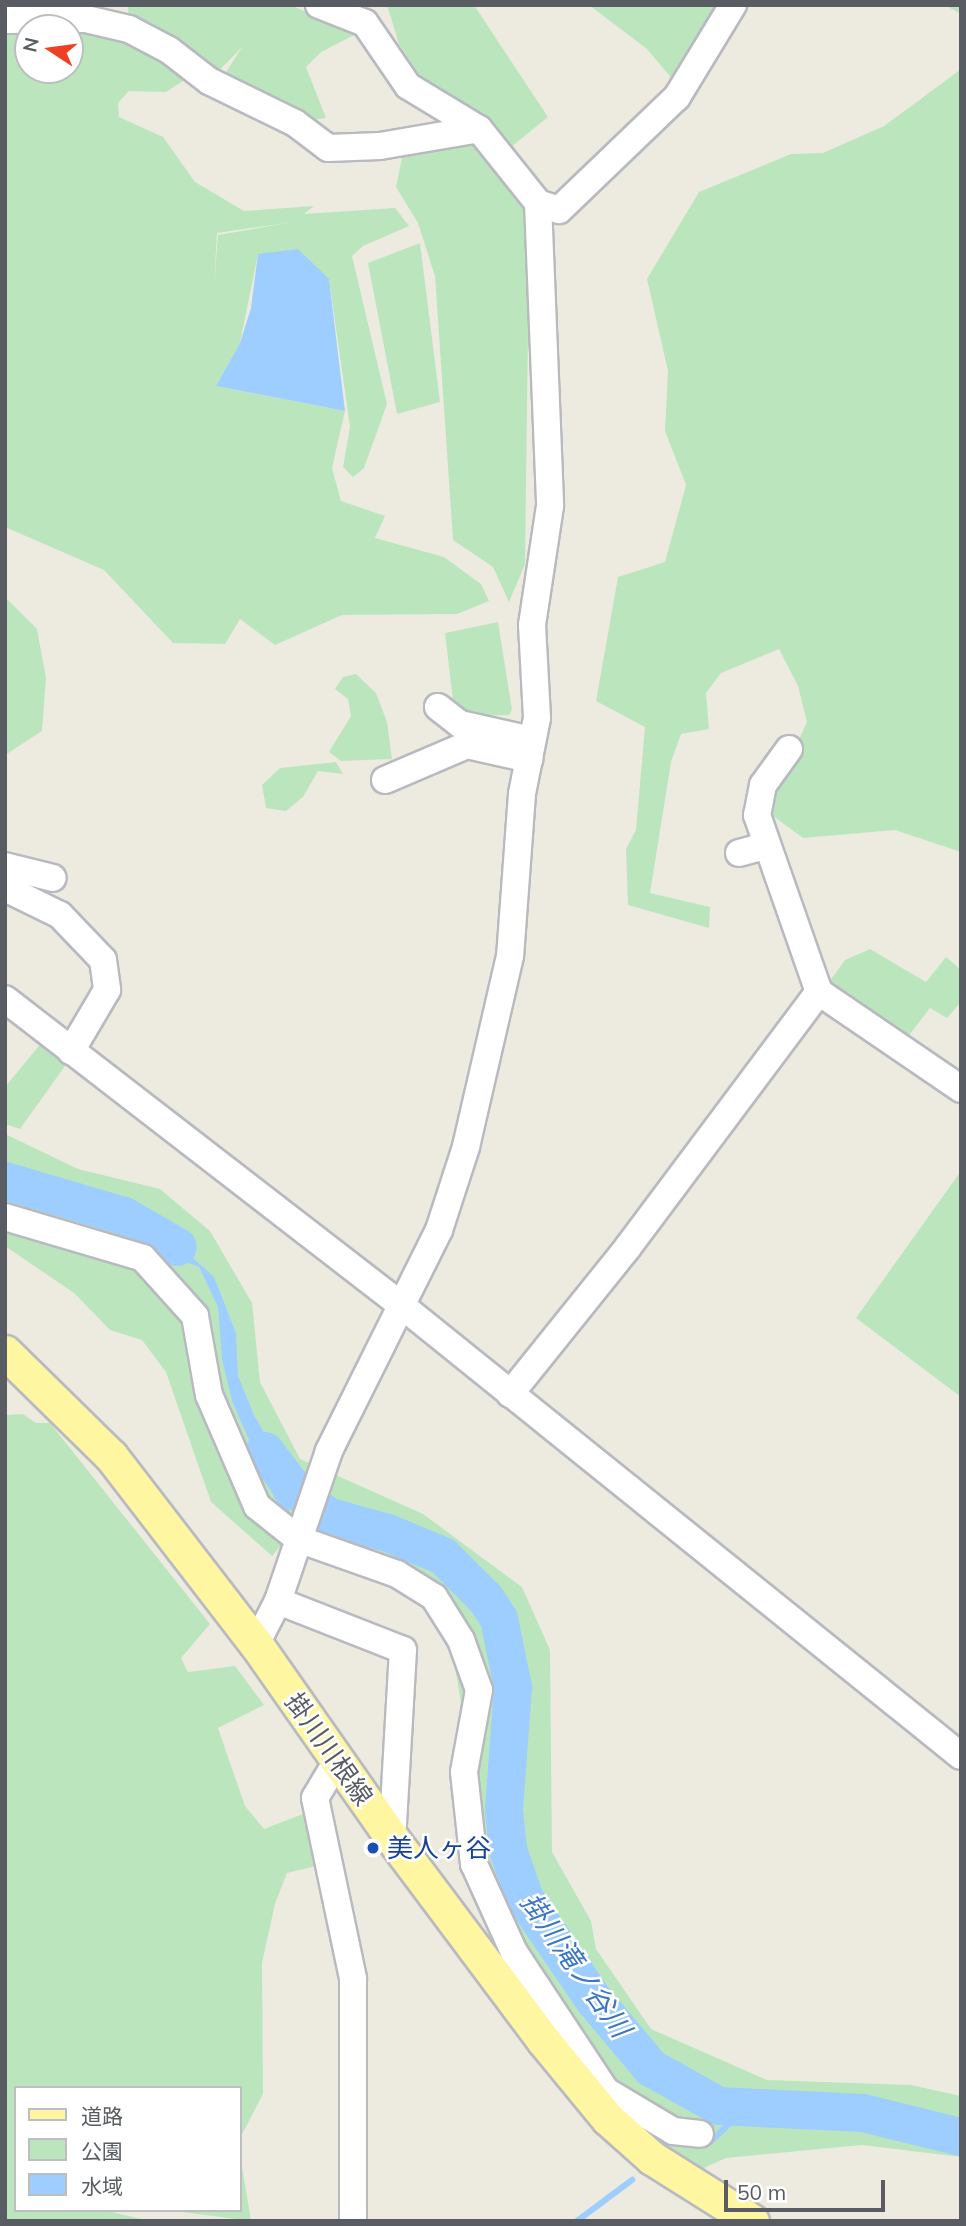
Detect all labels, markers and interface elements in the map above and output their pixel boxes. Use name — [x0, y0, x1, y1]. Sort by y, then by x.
north arrow — [14, 14, 84, 84]
text: N — [17, 35, 44, 54]
street label: 掛川川根線 — [279, 1687, 379, 1811]
place label: 美人ヶ谷 — [387, 1832, 491, 1864]
marker: 美人ヶ谷 — [365, 1840, 381, 1856]
water label: 掛川滝ノ谷川 — [514, 1887, 638, 2043]
legend — [14, 2086, 242, 2212]
text: 道路 — [81, 2103, 123, 2129]
text: 公園 — [81, 2138, 123, 2164]
scale bar — [728, 2166, 889, 2210]
text: 水域 — [81, 2173, 123, 2199]
text: 50 m — [737, 2179, 786, 2205]

